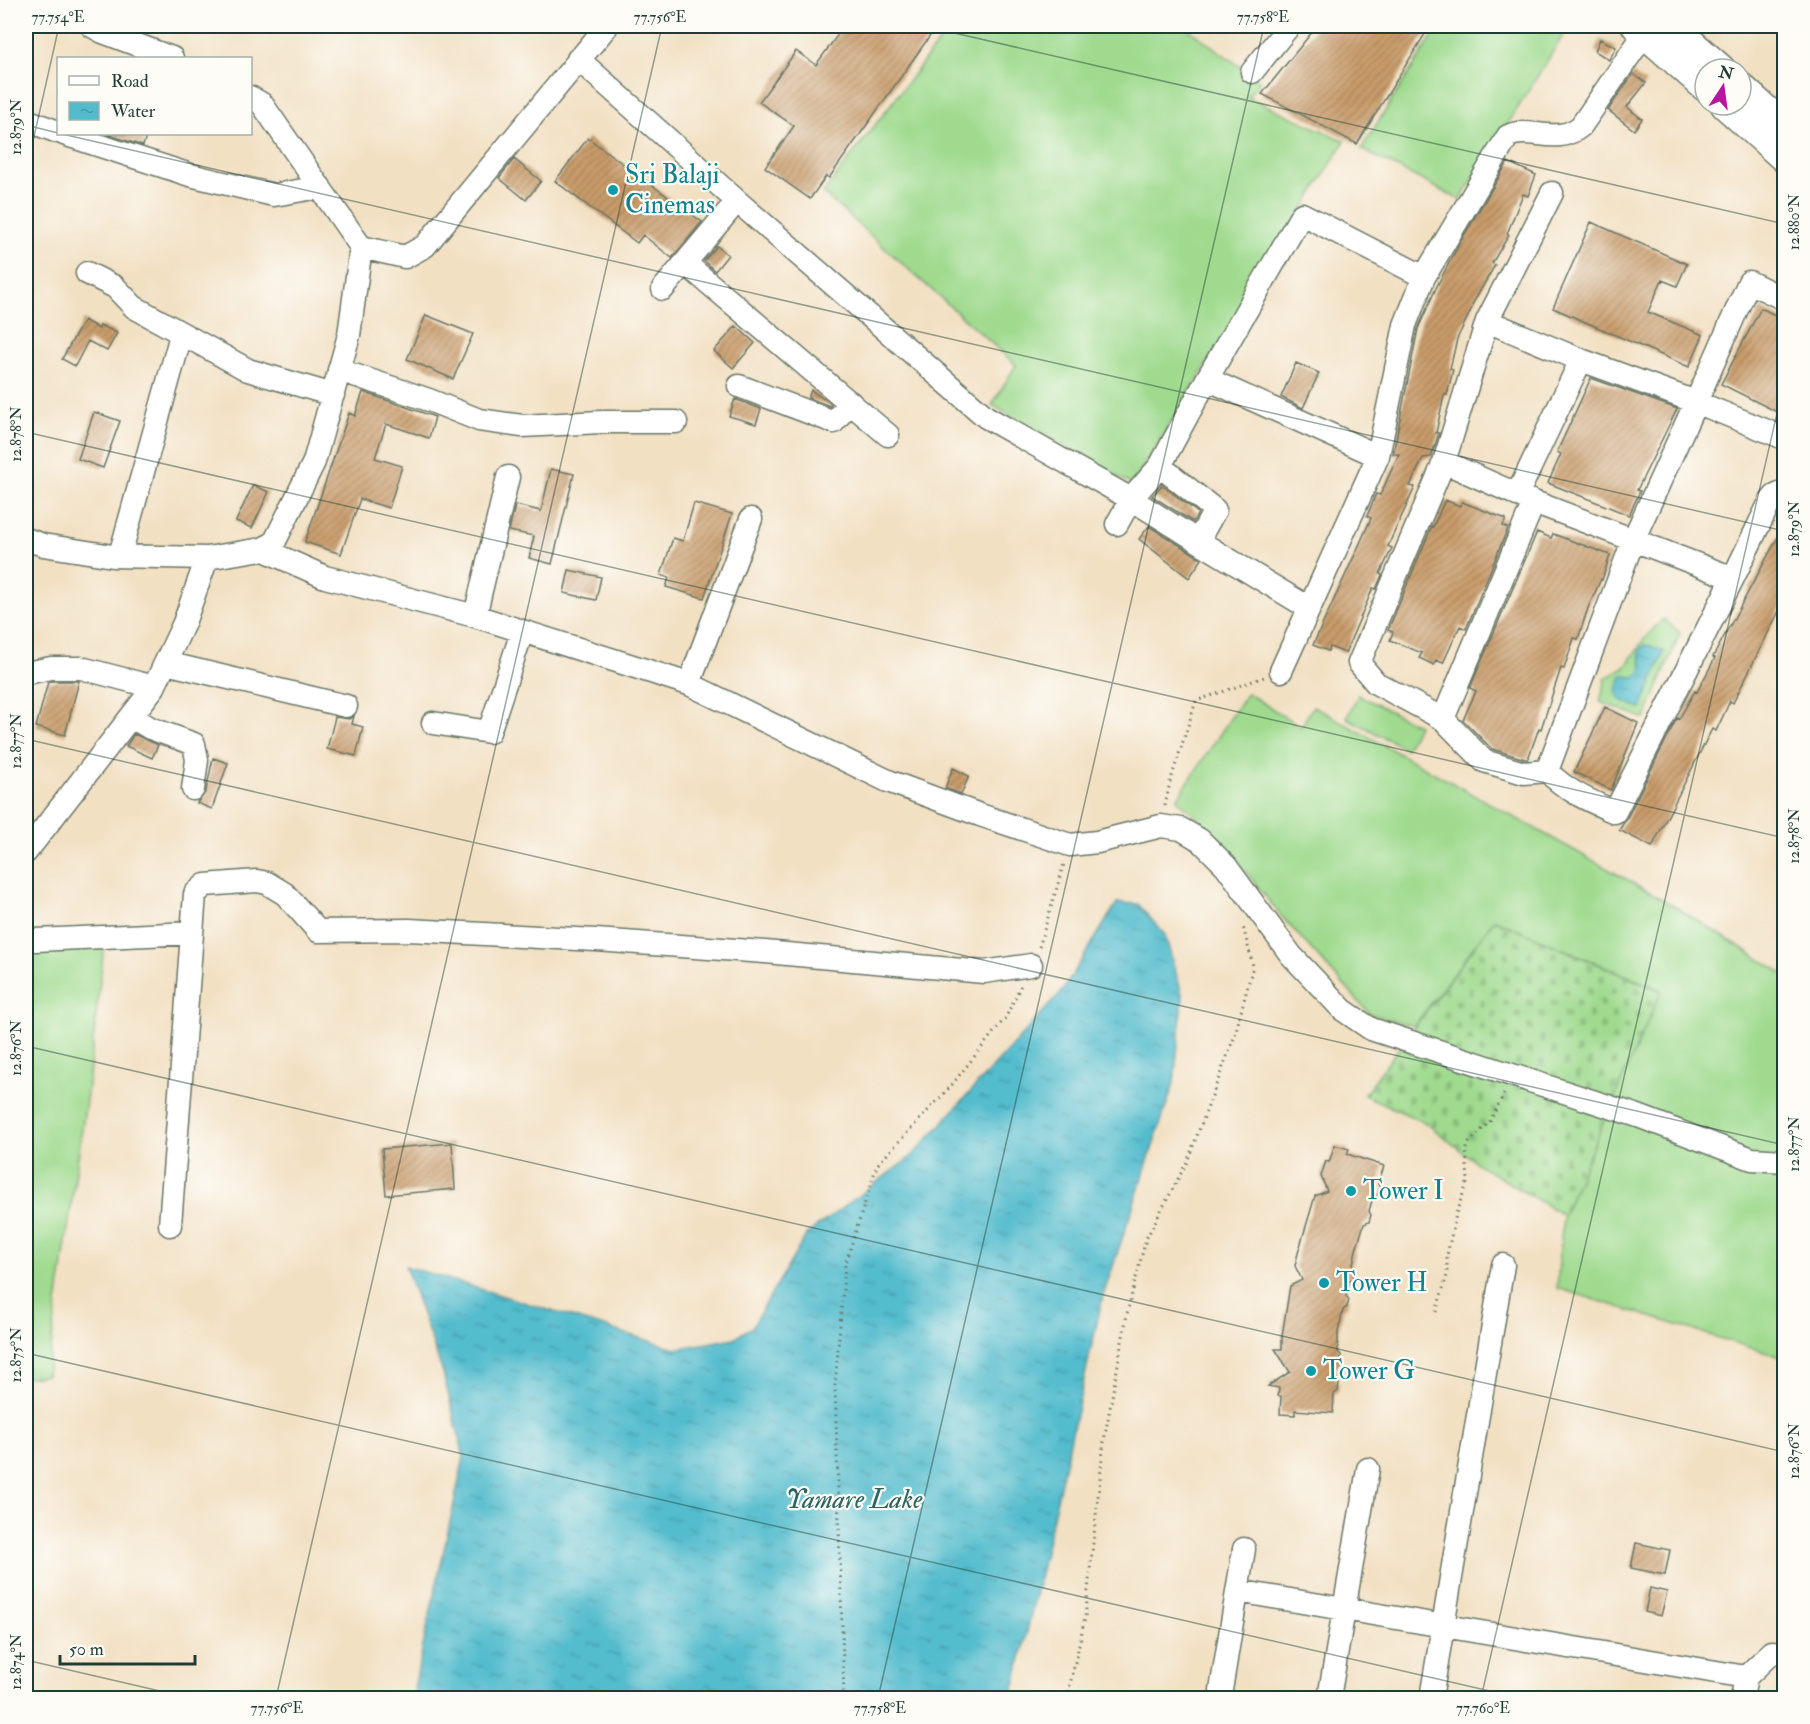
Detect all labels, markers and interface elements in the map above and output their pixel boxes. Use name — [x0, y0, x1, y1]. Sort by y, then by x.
text: 77.754°E — [31, 8, 85, 27]
text: 77.756°E — [634, 8, 687, 27]
text: 77.758°E — [1237, 8, 1289, 27]
legend — [57, 57, 252, 135]
north arrow — [1693, 57, 1753, 117]
text: N — [1716, 62, 1736, 85]
text: Road — [111, 70, 149, 93]
text: 12.879°N — [7, 98, 26, 155]
text: Water — [110, 100, 155, 123]
place label: Sri Balaji Cinemas — [625, 159, 720, 221]
marker: Sri Balaji Cinemas — [606, 183, 620, 197]
text: 12.880°N — [1785, 193, 1804, 250]
text: 12.878°N — [7, 406, 26, 462]
text: 12.879°N — [1785, 500, 1804, 557]
text: 12.877°N — [7, 713, 26, 769]
text: 12.878°N — [1785, 808, 1804, 864]
text: 12.876°N — [7, 1019, 26, 1076]
text: 12.877°N — [1785, 1116, 1804, 1172]
place label: Tower I — [1363, 1175, 1444, 1207]
marker: Tower I — [1344, 1184, 1358, 1198]
place label: Tower H — [1336, 1267, 1428, 1299]
marker: Tower H — [1317, 1276, 1331, 1290]
text: 12.875°N — [7, 1327, 26, 1383]
place label: Tower G — [1323, 1355, 1415, 1387]
marker: Tower G — [1304, 1364, 1318, 1378]
text: 12.876°N — [1785, 1422, 1804, 1479]
water label: Yamare Lake — [786, 1483, 923, 1516]
scale bar — [60, 1628, 195, 1666]
text: 12.874°N — [7, 1633, 26, 1690]
text: 50 m — [69, 1638, 104, 1661]
text: 77.756°E — [251, 1699, 304, 1718]
text: 77.758°E — [854, 1699, 906, 1718]
text: 77.760°E — [1456, 1699, 1510, 1718]

